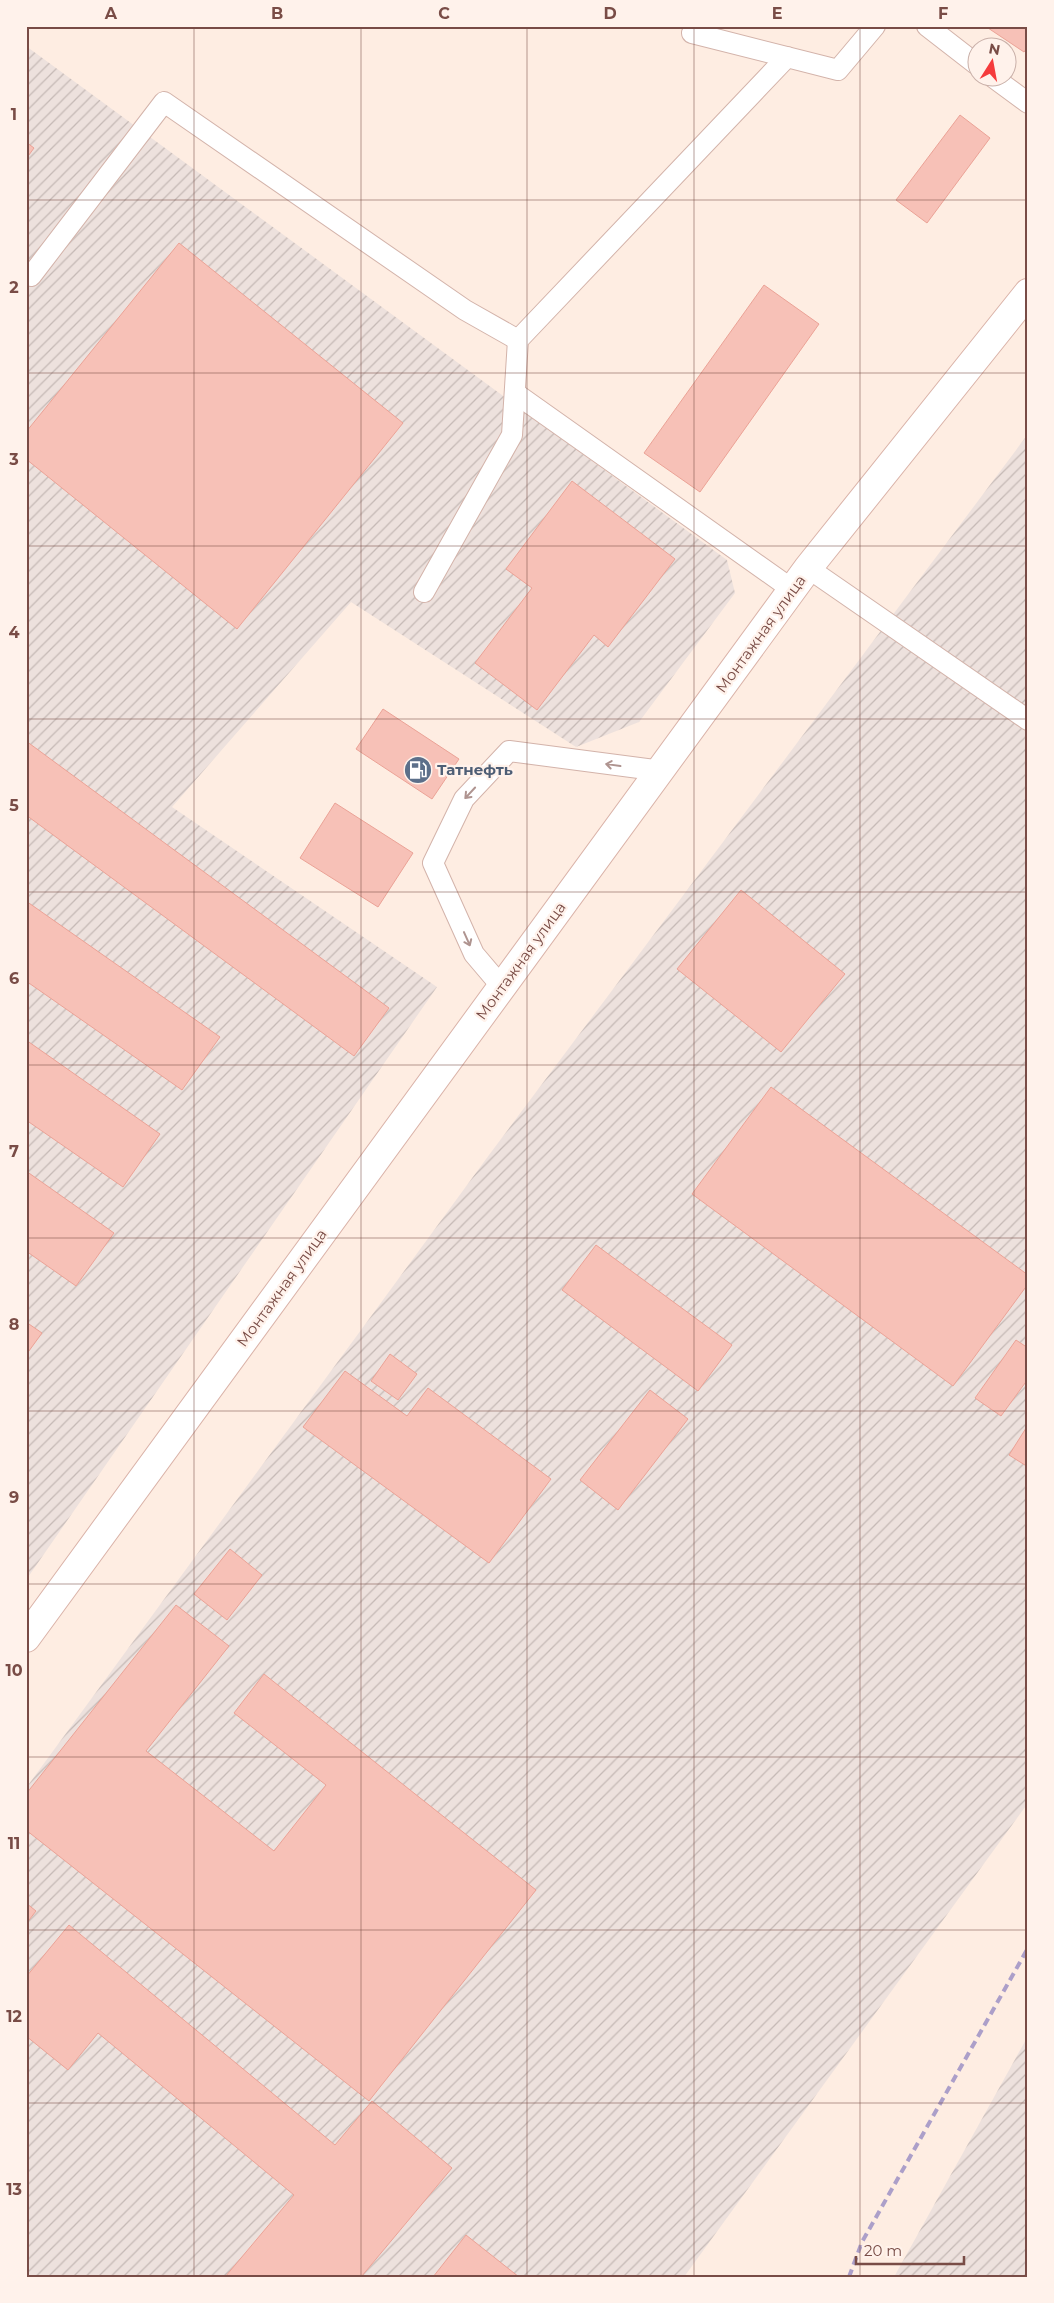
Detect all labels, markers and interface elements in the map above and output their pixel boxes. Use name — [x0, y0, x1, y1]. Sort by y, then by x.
text: A — [104, 4, 118, 23]
text: B — [271, 4, 283, 23]
text: C — [438, 4, 450, 23]
text: D — [603, 4, 617, 23]
text: E — [772, 4, 782, 23]
text: F — [938, 4, 948, 23]
north arrow — [966, 38, 1016, 88]
text: N — [987, 39, 1002, 59]
text: 1 — [11, 105, 17, 124]
text: 2 — [9, 278, 19, 297]
text: 3 — [8, 450, 19, 469]
street label: Монтажная улица — [711, 571, 810, 696]
text: 4 — [8, 623, 20, 642]
fuel station icon: Татнефть — [403, 755, 433, 785]
place label: Татнефть — [437, 760, 513, 779]
one-way arrow — [606, 760, 622, 770]
one-way arrow — [464, 787, 476, 799]
text: 5 — [9, 796, 19, 815]
street label: Монтажная улица — [471, 898, 570, 1023]
one-way arrow — [462, 931, 472, 946]
text: 6 — [9, 969, 19, 988]
text: 7 — [9, 1142, 19, 1161]
street label: Монтажная улица — [232, 1225, 331, 1350]
text: 8 — [9, 1315, 19, 1334]
text: 9 — [9, 1488, 19, 1507]
text: 10 — [5, 1661, 23, 1680]
text: 11 — [8, 1834, 20, 1853]
text: 12 — [6, 2007, 22, 2026]
text: 13 — [6, 2180, 22, 2199]
scale bar — [856, 2233, 964, 2265]
text: 20 m — [864, 2241, 902, 2260]

